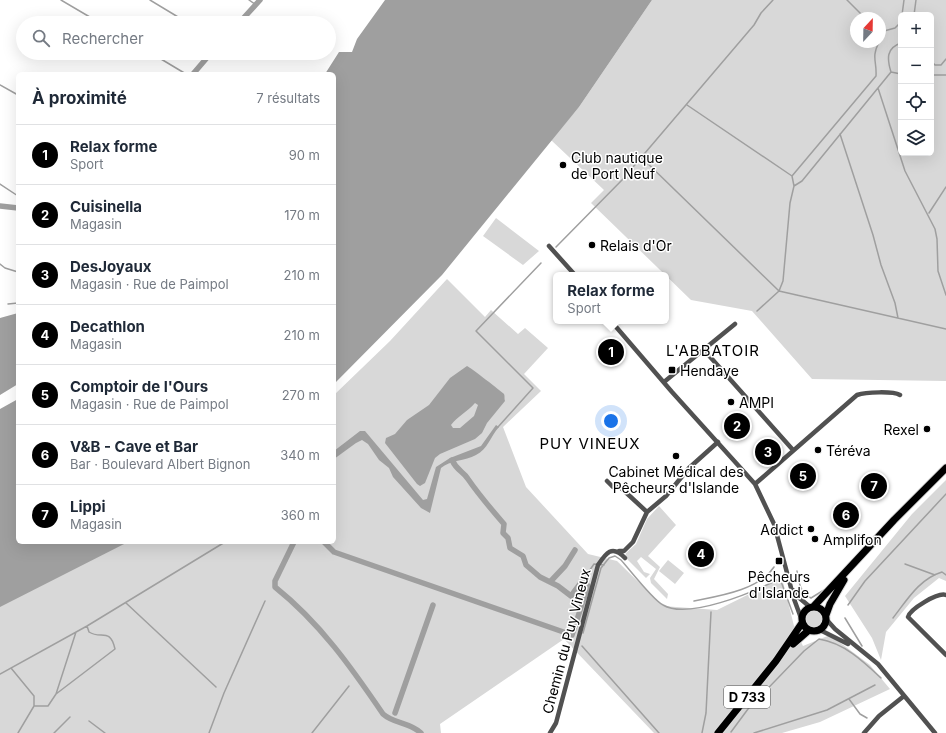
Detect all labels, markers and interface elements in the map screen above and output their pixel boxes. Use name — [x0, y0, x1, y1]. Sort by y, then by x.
north arrow — [850, 12, 886, 48]
map controls — [898, 12, 934, 156]
button: + — [898, 12, 934, 48]
search box — [16, 16, 336, 60]
icon: search — [30, 27, 52, 49]
text: Rechercher — [62, 29, 144, 48]
button: − — [898, 48, 934, 84]
button: locate — [898, 84, 934, 120]
text: À proximité — [32, 88, 127, 108]
text: 7 résultats — [256, 90, 320, 106]
button: layers — [898, 120, 934, 156]
text: Relax forme — [70, 137, 157, 156]
text: 1 — [42, 147, 48, 163]
text: 90 m — [289, 147, 320, 163]
place label: Club nautique de Port Neuf — [571, 149, 663, 182]
text: Sport — [70, 156, 103, 172]
marker: Club nautique de Port Neuf — [558, 160, 568, 170]
text: Cuisinella — [70, 197, 142, 216]
text: 2 — [41, 207, 49, 223]
text: 170 m — [284, 207, 320, 223]
text: Magasin — [70, 216, 122, 232]
place label: Relais d'Or — [600, 237, 672, 254]
marker: Relais d'Or — [587, 240, 597, 250]
text: DesJoyaux — [70, 257, 152, 276]
text: 3 — [41, 267, 49, 283]
text: 210 m — [284, 267, 320, 283]
popup — [553, 272, 669, 324]
text: Magasin · Rue de Paimpol — [70, 276, 229, 292]
text: Relax forme — [567, 281, 655, 300]
text: Sport — [567, 300, 601, 316]
text: Decathlon — [70, 317, 145, 336]
text: 4 — [41, 327, 49, 343]
text: 210 m — [284, 327, 320, 343]
text: Magasin — [70, 336, 122, 352]
pin: 1 — [598, 337, 624, 367]
district label: L'ABBATOIR — [666, 341, 760, 360]
place label: Hendaye — [680, 362, 739, 379]
marker: Hendaye — [667, 365, 677, 375]
text: Comptoir de l'Ours — [70, 377, 208, 396]
text: 5 — [41, 387, 49, 403]
text: 270 m — [282, 387, 320, 403]
place label: AMPI — [739, 394, 774, 411]
text: Magasin · Rue de Paimpol — [70, 396, 229, 412]
marker: AMPI — [726, 397, 736, 407]
your location — [601, 411, 621, 431]
pin: 2 — [724, 411, 750, 441]
place label: Rexel — [883, 421, 919, 438]
marker: Rexel — [922, 424, 932, 434]
district label: PUY VINEUX — [539, 434, 641, 453]
text: V&B - Cave et Bar — [70, 437, 198, 456]
pin: 3 — [755, 437, 781, 467]
place label: Téréva — [826, 442, 871, 459]
marker: Téréva — [813, 445, 823, 455]
text: 6 — [41, 447, 49, 463]
text: 340 m — [280, 447, 320, 463]
marker: Cabinet Médical des Pêcheurs d'Islande — [671, 451, 681, 461]
text: Bar · Boulevard Albert Bignon — [70, 456, 251, 472]
pin: 5 — [790, 461, 816, 491]
place label: Cabinet Médical des Pêcheurs d'Islande — [608, 463, 744, 496]
pin: 7 — [861, 471, 887, 501]
text: Lippi — [70, 497, 106, 516]
pin: 6 — [833, 500, 859, 530]
text: 7 — [41, 507, 49, 523]
text: 360 m — [281, 507, 320, 523]
text: Magasin — [70, 516, 122, 532]
place label: Addict — [760, 521, 803, 538]
marker: Addict — [806, 524, 816, 534]
place label: Amplifon — [823, 531, 882, 548]
marker: Amplifon — [810, 534, 820, 544]
pin: 4 — [688, 539, 714, 569]
marker: Pêcheurs d'Islande — [774, 556, 784, 566]
street label: Chemin du Puy Vineux — [538, 566, 594, 716]
place label: Pêcheurs d'Islande — [748, 568, 810, 601]
road number: D 733 — [724, 686, 770, 708]

